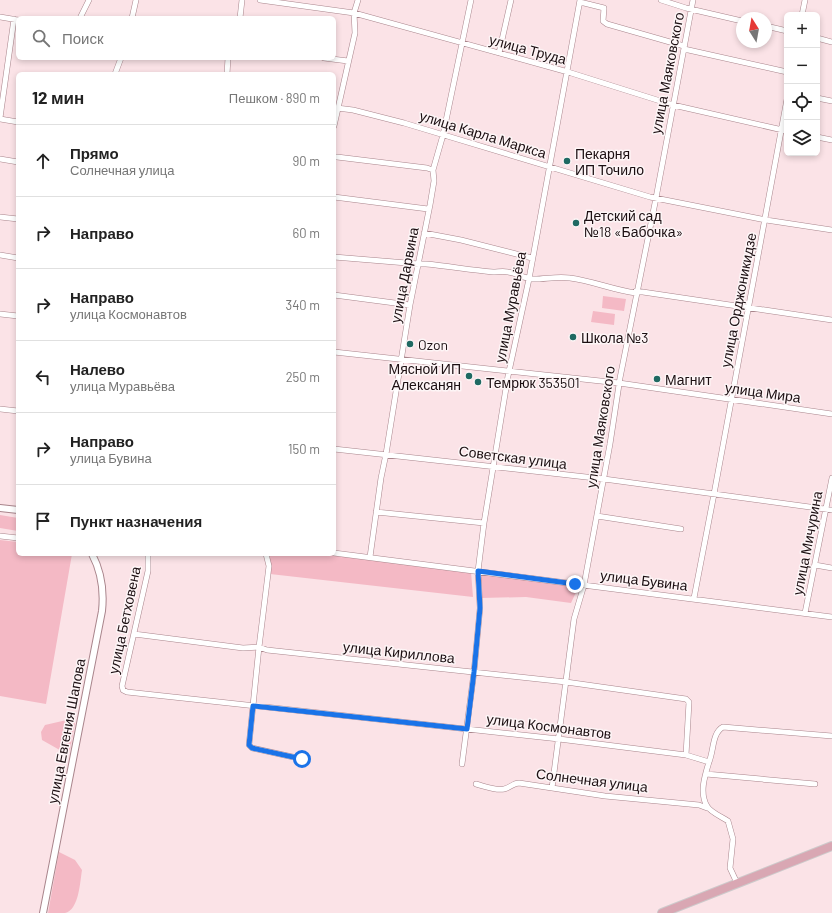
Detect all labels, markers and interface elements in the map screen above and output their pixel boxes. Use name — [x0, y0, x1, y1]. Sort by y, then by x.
street label: улица Маяковского — [647, 11, 687, 135]
north arrow — [736, 12, 772, 48]
map controls — [784, 12, 820, 156]
button: + — [784, 12, 820, 48]
search box — [16, 16, 336, 60]
icon: search — [30, 27, 52, 49]
text: Поиск — [62, 29, 104, 47]
street label: улица Труда — [488, 31, 569, 68]
button: − — [784, 48, 820, 84]
button: locate — [784, 84, 820, 120]
text: 12 мин — [32, 87, 84, 107]
text: Пешком · 890 m — [229, 90, 320, 106]
street label: улица Карла Маркса — [418, 107, 549, 161]
button: layers — [784, 120, 820, 156]
text: Прямо — [70, 144, 119, 162]
place label: Пекарня ИП Точило — [575, 145, 644, 178]
icon: ahead — [32, 150, 54, 172]
text: 90 m — [293, 153, 320, 169]
marker: Пекарня ИП Точило — [562, 156, 572, 166]
text: Солнечная улица — [70, 162, 174, 178]
place label: Детский сад №18 «Бабочка» — [584, 207, 683, 240]
marker: Детский сад №18 «Бабочка» — [571, 218, 581, 228]
icon: right — [32, 222, 54, 244]
text: Направо — [70, 224, 134, 242]
text: 60 m — [293, 225, 320, 241]
street label: улица Дарвина — [386, 226, 422, 324]
street label: улица Орджоникидзе — [717, 231, 759, 369]
street label: улица Муравьёва — [491, 250, 529, 364]
text: Направо — [70, 288, 134, 306]
icon: right — [32, 294, 54, 316]
text: 340 m — [285, 297, 320, 313]
text: улица Космонавтов — [70, 306, 187, 322]
place label: Школа №3 — [581, 329, 649, 346]
marker: Школа №3 — [568, 332, 578, 342]
place label: Ozon — [418, 336, 448, 353]
marker: Ozon — [405, 339, 415, 349]
text: Налево — [70, 360, 125, 378]
place label: Мясной ИП Алексанян — [388, 360, 461, 393]
street label: улица Маяковского — [582, 364, 618, 489]
icon: left — [32, 366, 54, 388]
text: 250 m — [286, 369, 320, 385]
marker: Мясной ИП Алексанян — [464, 371, 474, 381]
place label: Магнит — [665, 371, 712, 388]
place label: Темрюк 353501 — [486, 374, 580, 391]
marker: Магнит — [652, 374, 662, 384]
marker: Темрюк 353501 — [473, 377, 483, 387]
text: улица Муравьёва — [70, 378, 175, 394]
street label: улица Мира — [724, 378, 802, 406]
text: Направо — [70, 432, 134, 450]
icon: right — [32, 438, 54, 460]
text: 150 m — [288, 441, 320, 457]
street label: Советская улица — [458, 442, 568, 472]
text: улица Бувина — [70, 450, 152, 466]
street label: улица Мичурина — [789, 489, 826, 597]
icon: arrive — [32, 510, 54, 532]
text: Пункт назначения — [70, 512, 202, 530]
street label: улица Бетховена — [104, 565, 144, 675]
street label: улица Бувина — [599, 566, 689, 594]
route end — [566, 575, 584, 593]
street label: улица Кириллова — [342, 638, 456, 666]
street label: улица Евгения Шапова — [44, 657, 88, 805]
street label: улица Космонавтов — [486, 710, 612, 742]
route start — [293, 750, 311, 768]
street label: Солнечная улица — [535, 765, 649, 795]

